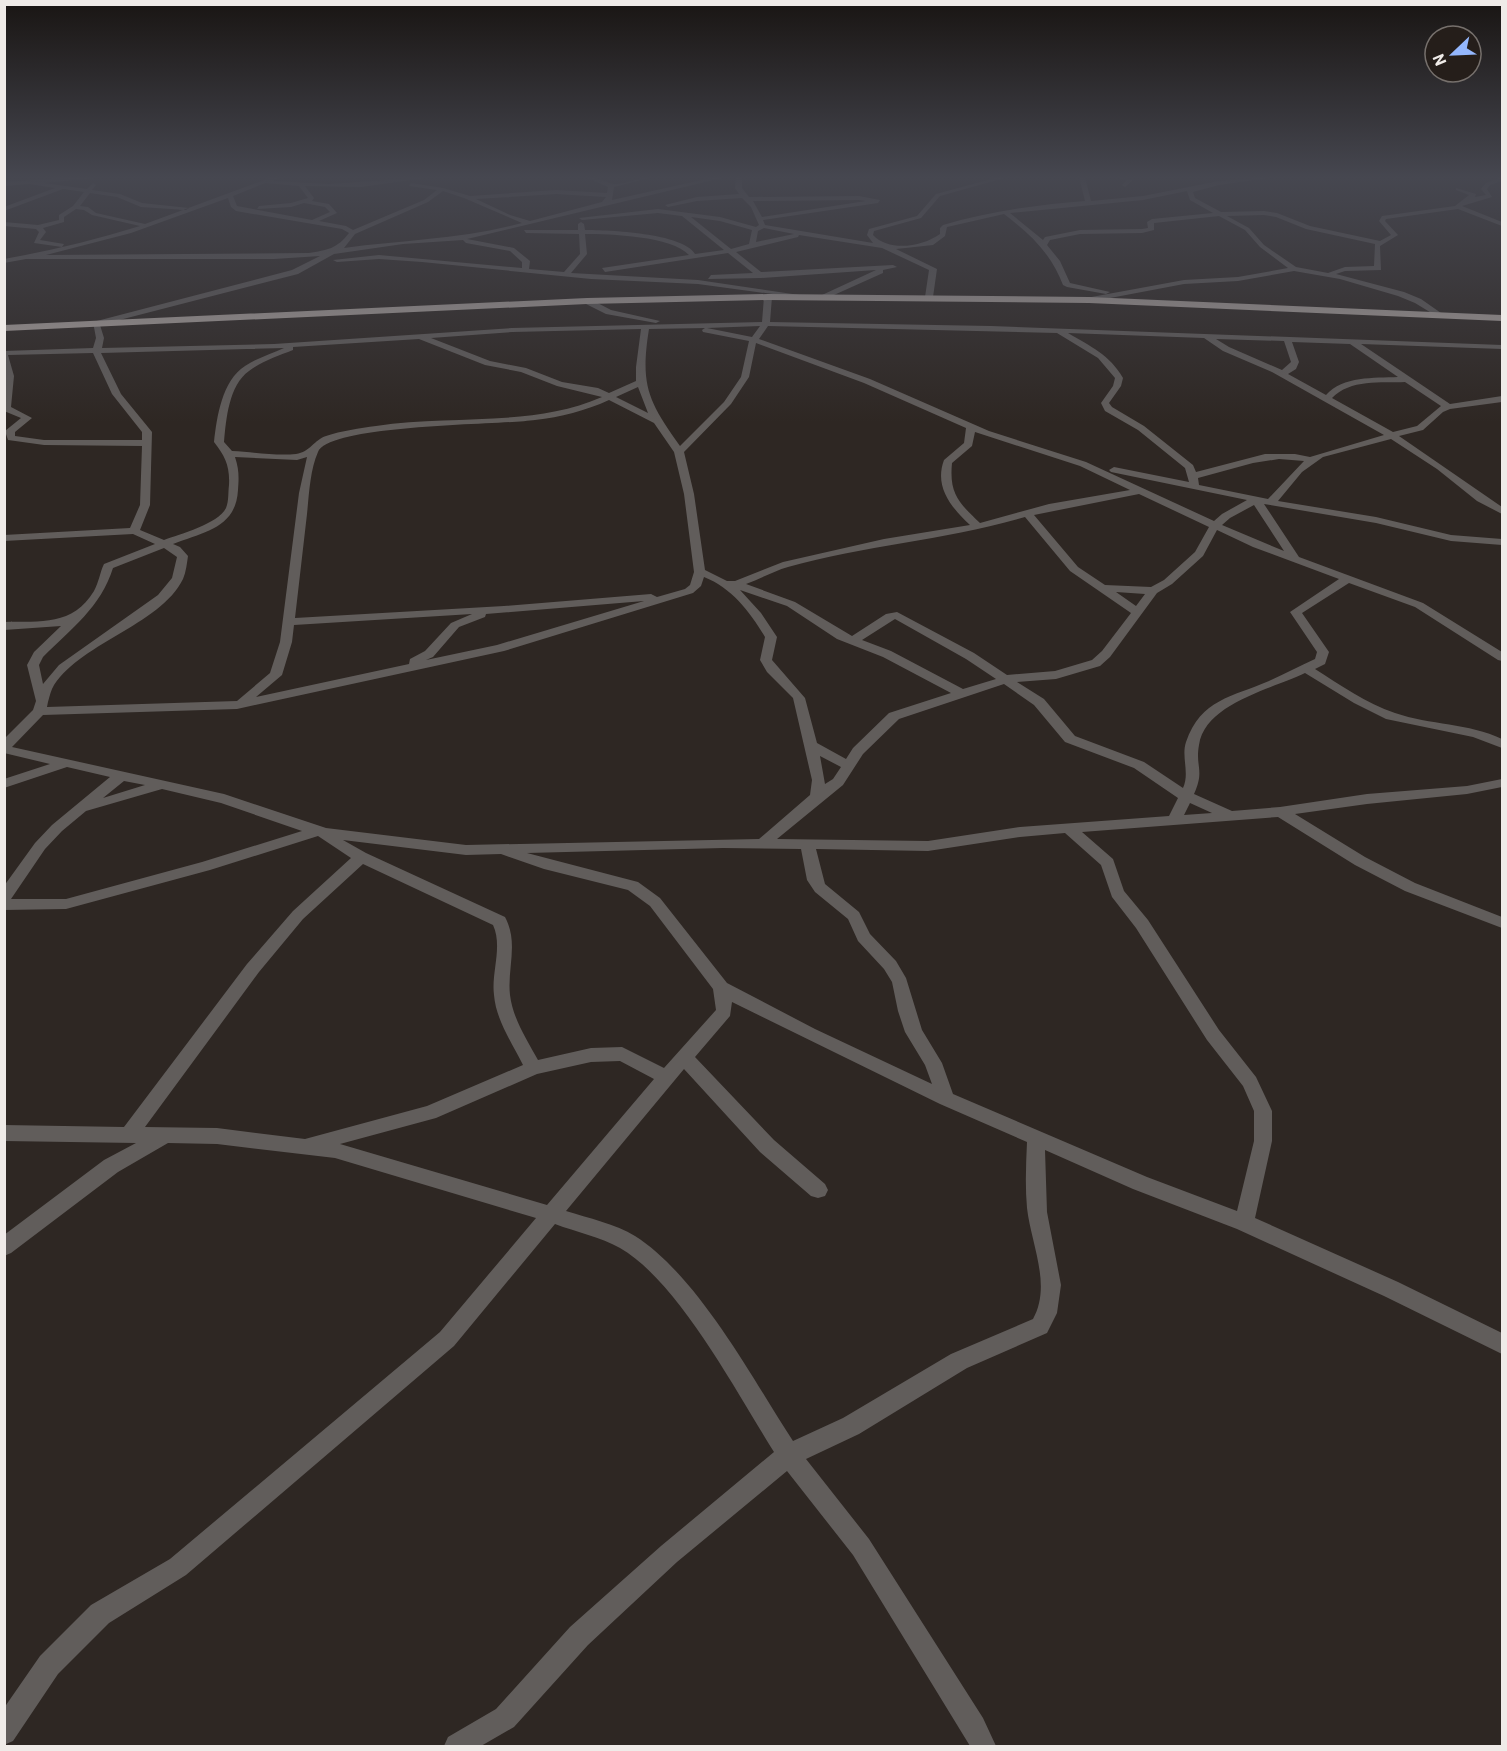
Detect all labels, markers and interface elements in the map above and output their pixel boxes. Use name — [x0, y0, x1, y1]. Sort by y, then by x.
north arrow — [1423, 24, 1483, 84]
text: N — [1428, 51, 1450, 69]

